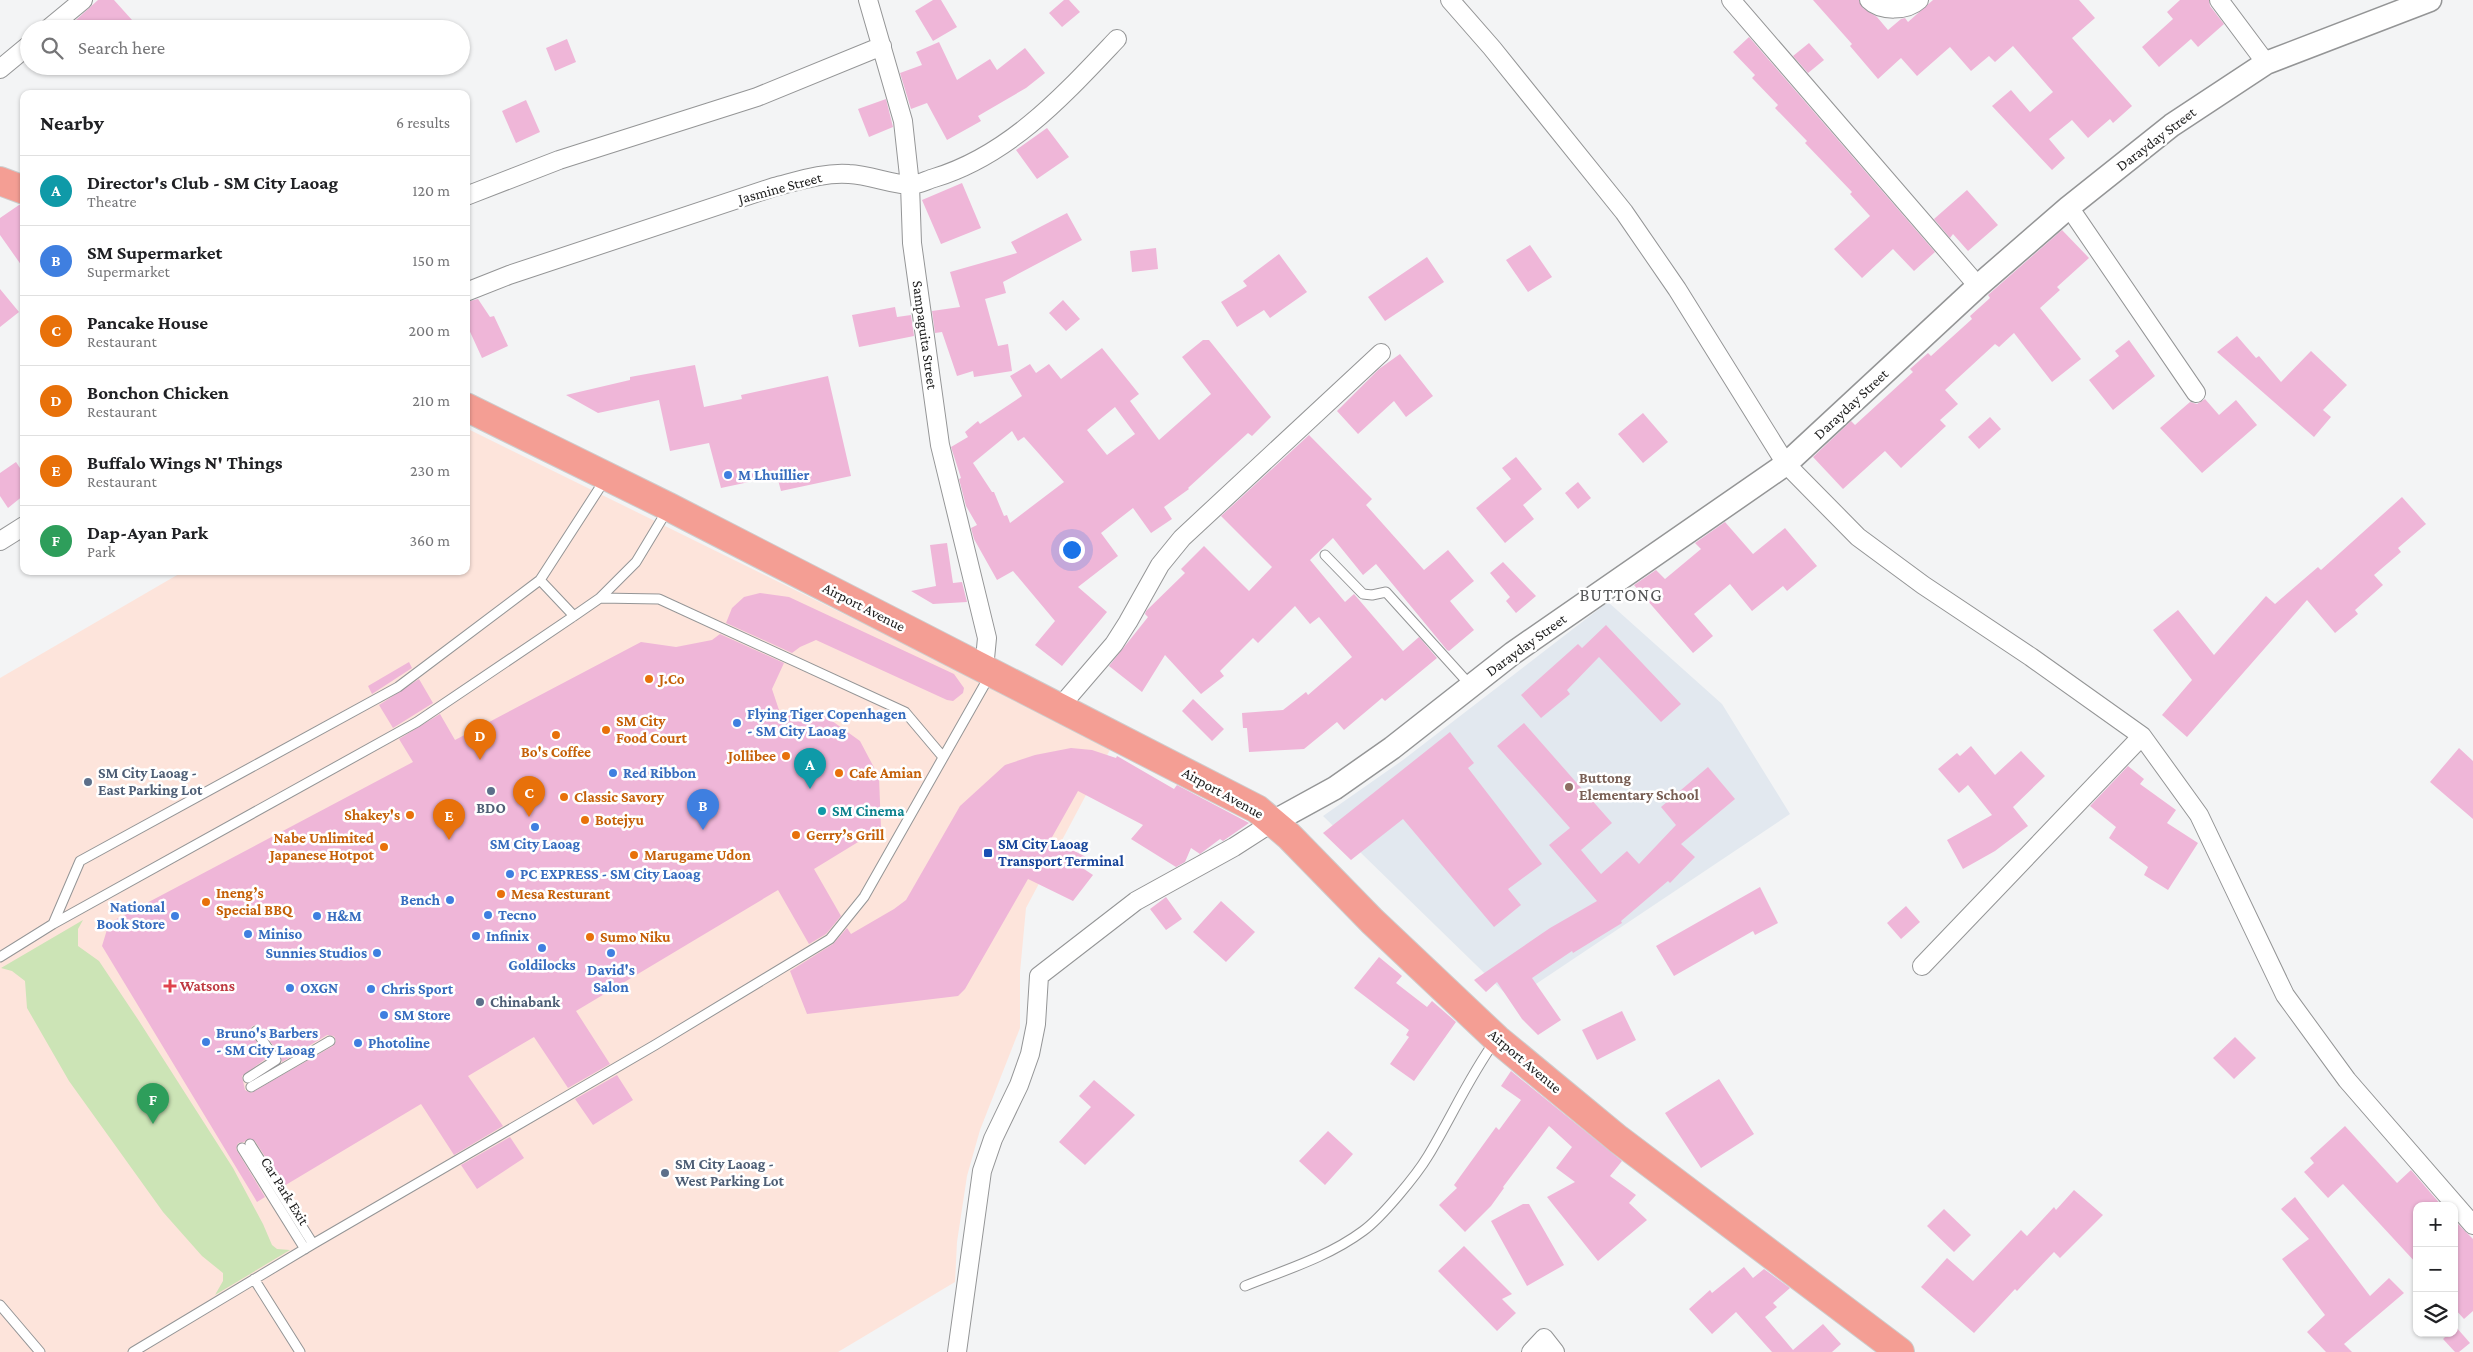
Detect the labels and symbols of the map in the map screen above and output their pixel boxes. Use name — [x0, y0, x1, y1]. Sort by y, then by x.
street label: Darayday Street — [2113, 103, 2200, 175]
street label: Jasmine Street — [735, 169, 825, 208]
street label: Sampaguita Street — [908, 280, 941, 392]
street label: Darayday Street — [1811, 365, 1893, 443]
place label: M Lhuillier — [738, 467, 810, 483]
marker: M Lhuillier — [722, 469, 734, 481]
your location — [1059, 537, 1085, 563]
street label: Airport Avenue — [820, 579, 908, 636]
district label: BUTTONG — [1579, 585, 1663, 605]
street label: Darayday Street — [1483, 610, 1571, 680]
place label: J.Co — [657, 671, 685, 687]
marker: J.Co — [643, 673, 655, 685]
place label: Flying Tiger Copenhagen - SM City Laoag — [747, 706, 907, 739]
place label: SM City Food Court — [616, 713, 687, 746]
marker: Flying Tiger Copenhagen - SM City Laoag — [731, 717, 743, 729]
pin: D — [464, 719, 496, 760]
marker: SM City Food Court — [600, 724, 612, 736]
marker: Bo's Coffee — [550, 729, 562, 741]
place label: Bo's Coffee — [521, 744, 591, 760]
place label: Jollibee — [726, 748, 776, 764]
pin: A — [794, 748, 826, 789]
marker: Jollibee — [780, 750, 792, 762]
street label: Airport Avenue — [1179, 764, 1267, 823]
place label: SM City Laoag - East Parking Lot — [98, 765, 203, 798]
place label: Red Ribbon — [623, 765, 697, 781]
place label: Cafe Amian — [849, 765, 922, 781]
marker: Red Ribbon — [607, 767, 619, 779]
marker: Cafe Amian — [833, 767, 845, 779]
place label: Buttong Elementary School — [1579, 770, 1699, 803]
marker: SM City Laoag - East Parking Lot — [82, 776, 94, 788]
pin: C — [513, 776, 545, 817]
marker: Buttong Elementary School — [1563, 781, 1575, 793]
marker: BDO — [485, 785, 497, 797]
place label: Classic Savory — [574, 789, 665, 805]
pin: B — [687, 789, 719, 830]
marker: Classic Savory — [558, 791, 570, 803]
pin: E — [433, 799, 465, 840]
place label: BDO — [476, 800, 506, 816]
place label: SM Cinema — [832, 803, 905, 819]
marker: SM Cinema — [816, 805, 828, 817]
place label: Shakey's — [344, 807, 400, 823]
marker: Shakey's — [404, 809, 416, 821]
place label: Botejyu — [595, 812, 644, 829]
marker: Botejyu — [579, 814, 591, 826]
marker: SM City Laoag — [529, 821, 541, 833]
place label: Gerry’s Grill — [806, 827, 885, 843]
marker: Gerry’s Grill — [790, 829, 802, 841]
place label: Nabe Unlimited Japanese Hotpot — [268, 830, 375, 863]
place label: SM City Laoag — [490, 836, 581, 852]
place label: SM City Laoag Transport Terminal — [998, 836, 1124, 869]
marker: Nabe Unlimited Japanese Hotpot — [378, 841, 390, 853]
place label: Marugame Udon — [644, 847, 751, 863]
marker: SM City Laoag Transport Terminal — [982, 847, 994, 859]
marker: Marugame Udon — [628, 849, 640, 861]
place label: PC EXPRESS - SM City Laoag — [520, 866, 701, 882]
marker: PC EXPRESS - SM City Laoag — [504, 868, 516, 880]
place label: Ineng’s Special BBQ — [216, 885, 294, 918]
place label: Mesa Resturant — [511, 886, 611, 902]
marker: Mesa Resturant — [495, 888, 507, 900]
place label: Bench — [400, 892, 440, 908]
marker: Bench — [444, 894, 456, 906]
marker: Ineng’s Special BBQ — [200, 896, 212, 908]
place label: National Book Store — [96, 899, 166, 932]
place label: Tecno — [498, 907, 537, 923]
place label: H&M — [327, 908, 362, 924]
marker: Tecno — [482, 909, 494, 921]
marker: National Book Store — [169, 910, 181, 922]
marker: H&M — [311, 910, 323, 922]
place label: Miniso — [258, 926, 302, 942]
marker: Miniso — [242, 928, 254, 940]
place label: Infinix — [486, 928, 529, 944]
place label: Sumo Niku — [600, 929, 671, 945]
marker: Infinix — [470, 930, 482, 942]
marker: Sumo Niku — [584, 931, 596, 943]
marker: Goldilocks — [536, 942, 548, 954]
place label: Sunnies Studios — [266, 945, 367, 961]
marker: Sunnies Studios — [371, 947, 383, 959]
marker: David's Salon — [605, 947, 617, 959]
place label: Goldilocks — [508, 957, 576, 973]
place label: David's Salon — [587, 962, 635, 995]
place label: Watsons — [179, 978, 235, 994]
marker: Watsons — [164, 980, 176, 992]
place label: OXGN — [300, 980, 338, 996]
place label: Chris Sport — [381, 981, 454, 997]
marker: OXGN — [284, 982, 296, 994]
marker: Chris Sport — [365, 983, 377, 995]
place label: Chinabank — [490, 994, 561, 1010]
marker: Chinabank — [474, 996, 486, 1008]
place label: SM Store — [394, 1007, 451, 1023]
marker: SM Store — [378, 1009, 390, 1021]
place label: Bruno's Barbers - SM City Laoag — [216, 1025, 318, 1058]
street label: Airport Avenue — [1485, 1026, 1565, 1097]
place label: Photoline — [368, 1035, 430, 1051]
marker: Bruno's Barbers - SM City Laoag — [200, 1036, 212, 1048]
marker: Photoline — [352, 1037, 364, 1049]
pin: F — [137, 1083, 169, 1124]
street label: Car Park Exit — [258, 1154, 313, 1229]
place label: SM City Laoag - West Parking Lot — [674, 1156, 785, 1189]
marker: SM City Laoag - West Parking Lot — [659, 1167, 671, 1179]

